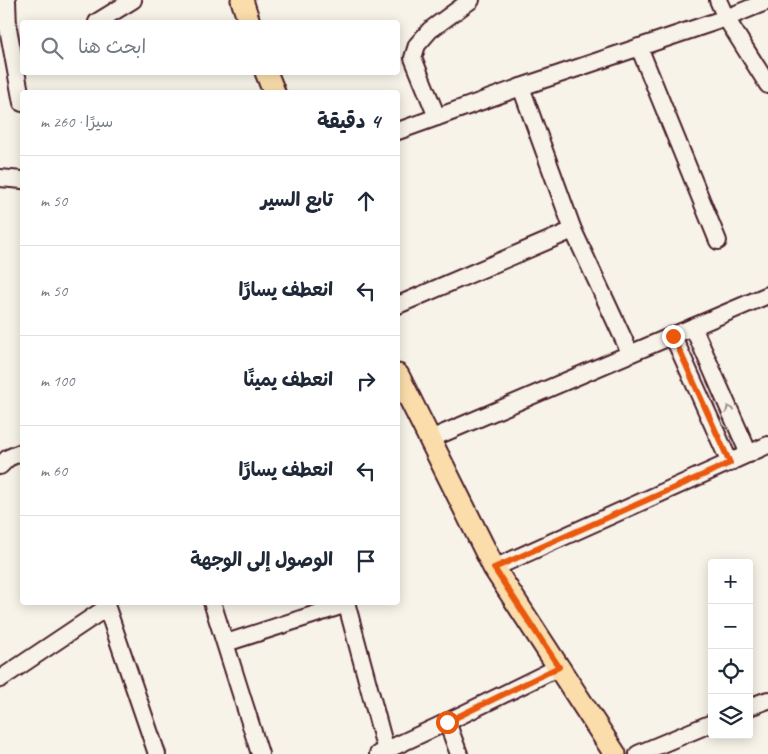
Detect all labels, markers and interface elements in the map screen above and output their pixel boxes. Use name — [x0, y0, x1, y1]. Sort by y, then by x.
search box — [20, 20, 400, 75]
icon: search — [38, 34, 66, 62]
text: ابحث هنا — [78, 35, 146, 59]
text: 4 دقيقة — [317, 108, 380, 134]
text: سيرًا · 260 m — [40, 112, 113, 132]
icon: ahead — [352, 187, 380, 215]
text: تابع السير — [261, 188, 333, 212]
text: 50 m — [40, 191, 67, 211]
icon: left — [352, 277, 380, 305]
text: انعطف يسارًا — [239, 278, 333, 302]
text: 50 m — [40, 281, 67, 301]
route end — [662, 325, 685, 348]
icon: right — [352, 367, 380, 395]
text: انعطف يمينًا — [244, 368, 333, 392]
text: 100 m — [40, 371, 74, 391]
one-way arrow — [725, 405, 736, 414]
icon: left — [352, 457, 380, 485]
text: انعطف يسارًا — [239, 458, 333, 482]
text: 60 m — [40, 461, 67, 481]
icon: arrive — [352, 547, 380, 575]
text: الوصول إلى الوجهة — [190, 548, 333, 572]
map controls — [708, 559, 753, 739]
button: + — [708, 559, 753, 604]
button: − — [708, 604, 753, 649]
button: locate — [708, 649, 753, 694]
button: layers — [708, 694, 753, 739]
route start — [436, 711, 459, 734]

